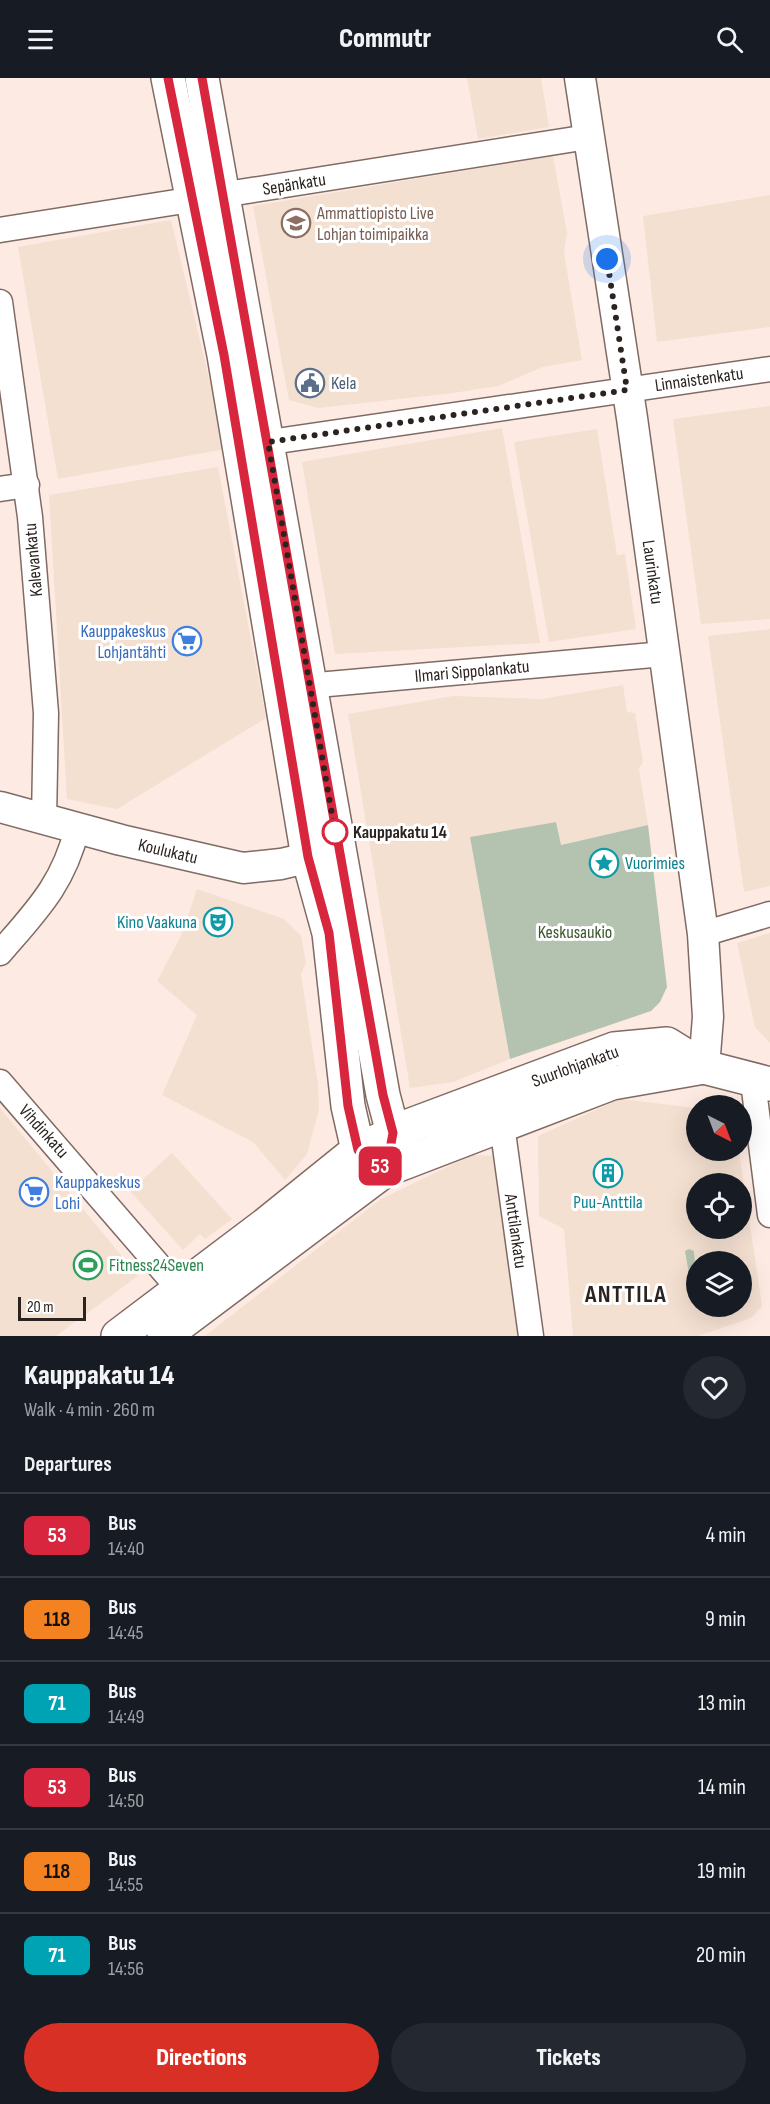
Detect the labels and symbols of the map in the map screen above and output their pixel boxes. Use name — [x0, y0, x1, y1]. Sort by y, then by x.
street label: Sepänkatu — [261, 169, 327, 200]
place label: Ammattiopisto Live Lohjan toimipaikka — [316, 203, 434, 245]
school or university icon: Ammattiopisto Live Lohjan toimipaikka — [280, 207, 312, 239]
your location — [592, 244, 622, 274]
street label: Linnaistenkatu — [653, 363, 745, 396]
public building icon: Kela — [294, 367, 326, 399]
place label: Kela — [331, 373, 356, 394]
street label: Kalevankatu — [20, 522, 47, 598]
street label: Laurinkatu — [638, 539, 667, 605]
place label: Kauppakeskus Lohjantähti — [81, 621, 166, 663]
supermarket icon: Kauppakeskus Lohjantähti — [171, 625, 203, 657]
street label: Ilmari Sippolankatu — [414, 656, 530, 687]
marker: Kauppakatu 14 — [322, 819, 348, 845]
place label: Kauppakatu 14 — [353, 822, 448, 843]
street label: Koulukatu — [136, 834, 200, 869]
place icon: Vuorimies — [588, 847, 620, 879]
place label: Vuorimies — [625, 853, 685, 874]
theatre icon: Kino Vaakuna — [202, 906, 234, 938]
place label: Kino Vaakuna — [117, 912, 197, 933]
park label: Keskusaukio — [538, 922, 612, 943]
street label: Suurlohjankatu — [529, 1041, 622, 1092]
north arrow — [686, 1095, 752, 1161]
street label: Vihdinkatu — [14, 1100, 73, 1162]
line badge: 53 — [353, 1146, 407, 1186]
building icon: Puu-Anttila — [592, 1157, 624, 1189]
place label: Kauppakeskus Lohi — [55, 1172, 140, 1214]
supermarket icon: Kauppakeskus Lohi — [18, 1176, 50, 1208]
street label: Anttilankatu — [500, 1191, 531, 1270]
place label: Puu-Anttila — [573, 1192, 643, 1213]
sports icon: Fitness24Seven — [72, 1249, 104, 1281]
place label: Fitness24Seven — [109, 1255, 204, 1276]
district label: ANTTILA — [584, 1280, 667, 1309]
scale bar — [18, 1294, 86, 1322]

